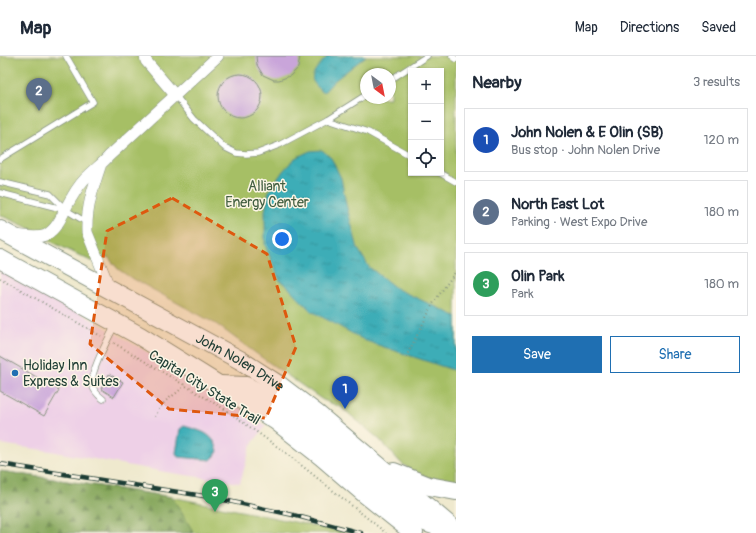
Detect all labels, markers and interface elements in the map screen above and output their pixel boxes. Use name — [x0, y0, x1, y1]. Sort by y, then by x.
text: Map — [20, 16, 51, 40]
text: Map — [575, 19, 598, 36]
text: Directions — [620, 19, 679, 36]
text: Saved — [701, 19, 736, 36]
north arrow — [360, 68, 396, 104]
map controls — [408, 68, 444, 176]
button: + — [408, 68, 444, 104]
text: Nearby — [472, 72, 521, 93]
text: 3 results — [693, 74, 740, 90]
pin: 2 — [26, 78, 52, 111]
button: − — [408, 104, 444, 140]
text: John Nolen & E Olin (SB) — [511, 123, 664, 142]
text: 1 — [483, 132, 489, 148]
text: 120 m — [703, 132, 739, 148]
button: locate — [408, 140, 444, 176]
text: Bus stop · John Nolen Drive — [511, 142, 660, 158]
park label: Alliant Energy Center — [225, 178, 309, 211]
text: North East Lot — [511, 195, 604, 214]
text: 2 — [482, 204, 490, 220]
text: 180 m — [704, 204, 739, 220]
text: Parking · West Expo Drive — [511, 214, 647, 230]
your location — [272, 229, 292, 249]
text: Olin Park — [511, 267, 565, 286]
text: 3 — [482, 276, 490, 292]
text: 180 m — [704, 276, 739, 292]
text: Park — [511, 286, 534, 302]
street label: John Nolen Drive — [193, 330, 288, 395]
button: Save — [472, 336, 602, 373]
button: Share — [610, 336, 740, 373]
street label: Capital City State Trail — [146, 346, 264, 429]
place label: Holiday Inn Express & Suites — [23, 357, 119, 390]
marker: Holiday Inn Express & Suites — [10, 368, 20, 378]
pin: 1 — [332, 376, 358, 409]
pin: 3 — [202, 479, 228, 512]

